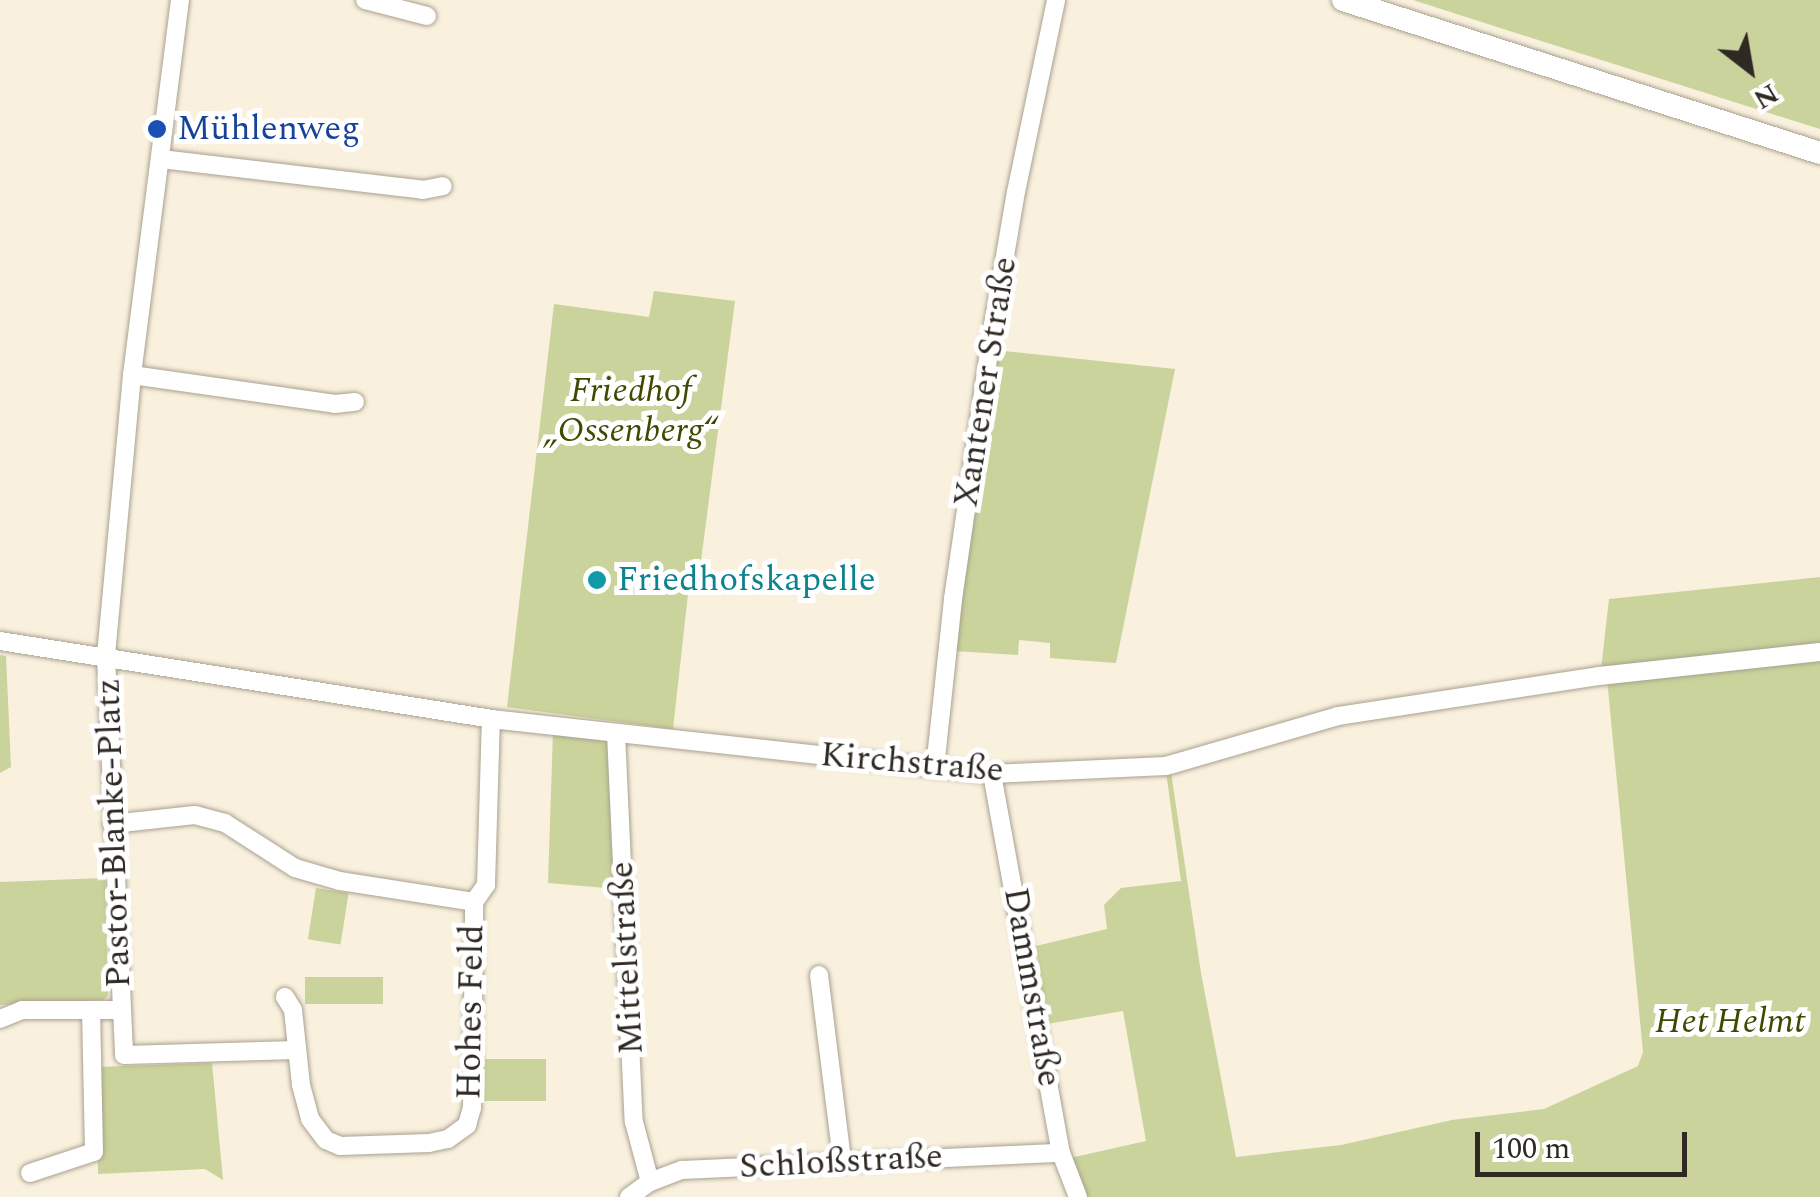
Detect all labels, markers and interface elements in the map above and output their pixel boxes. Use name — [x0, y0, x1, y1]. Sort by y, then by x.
north arrow — [1700, 20, 1800, 120]
text: N — [1745, 72, 1787, 120]
place label: Mühlenweg — [177, 108, 360, 150]
marker: Mühlenweg — [146, 118, 168, 140]
street label: Xantener Straße — [945, 254, 1027, 510]
park label: Friedhof „Ossenberg“ — [545, 370, 717, 452]
place label: Friedhofskapelle — [617, 559, 876, 601]
marker: Friedhofskapelle — [586, 569, 608, 591]
street label: Pastor-Blanke-Platz — [88, 677, 140, 989]
street label: Kirchstraße — [819, 734, 1005, 792]
street label: Mittelstraße — [601, 860, 653, 1056]
street label: Dammstraße — [994, 884, 1070, 1090]
street label: Hohes Feld — [448, 924, 494, 1100]
park label: Het Helmt — [1655, 1001, 1805, 1043]
scale bar — [1480, 1112, 1692, 1174]
text: 100 m — [1492, 1126, 1570, 1172]
street label: Schloßstraße — [738, 1136, 944, 1188]

